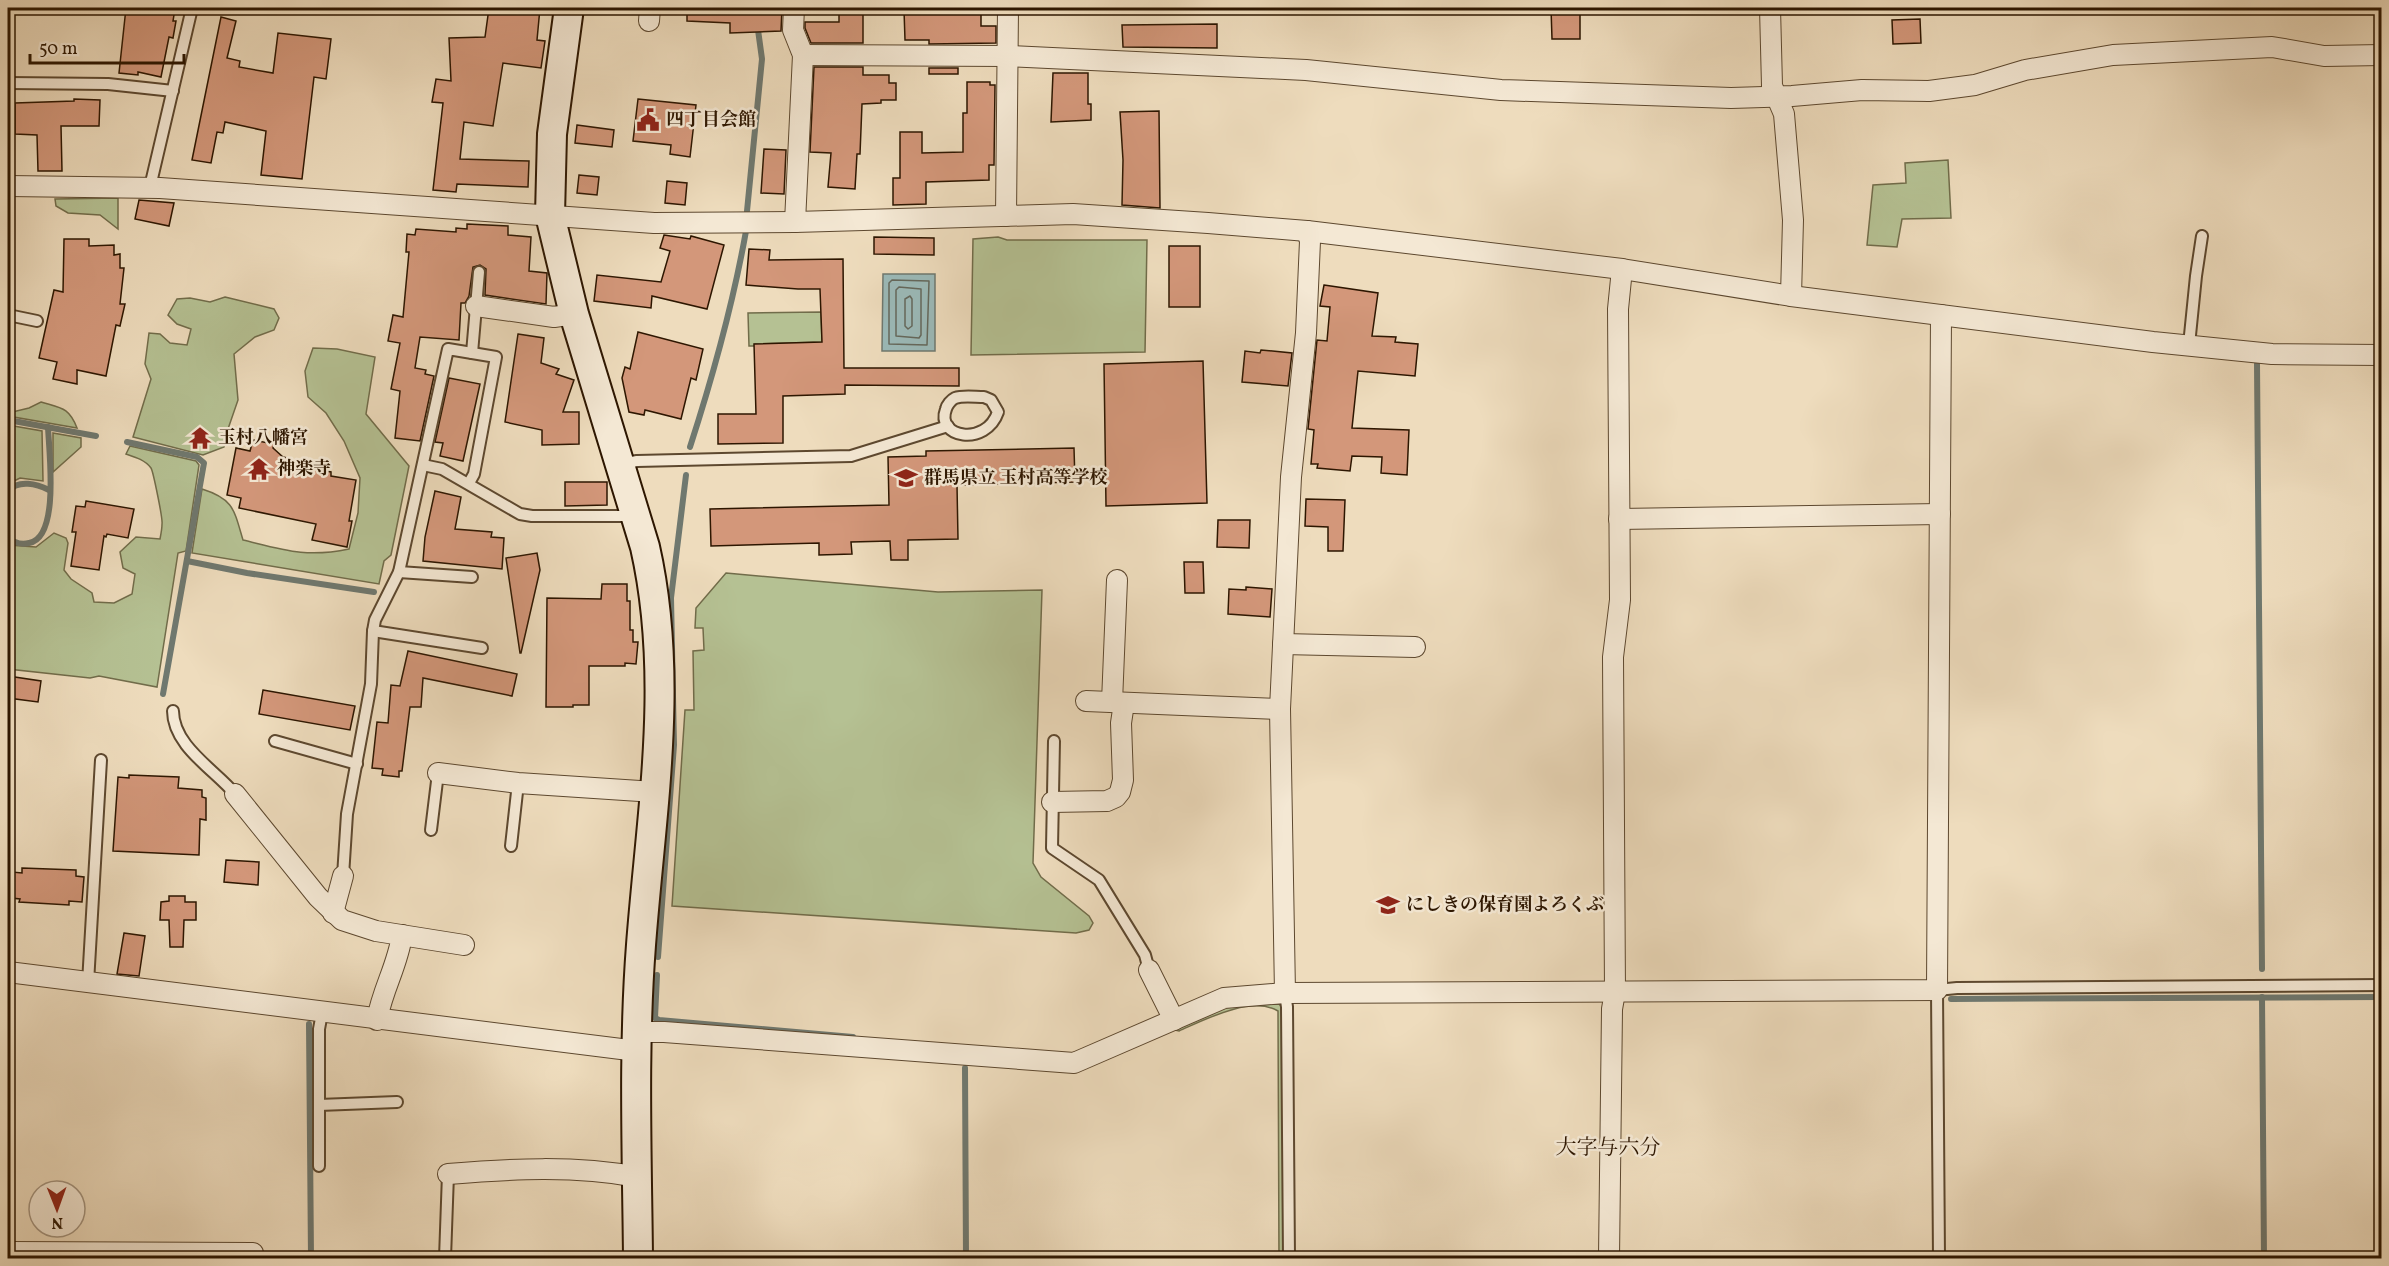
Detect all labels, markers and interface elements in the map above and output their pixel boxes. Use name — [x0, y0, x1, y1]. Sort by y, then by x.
scale bar — [30, 27, 184, 65]
text: 50 m — [39, 37, 78, 62]
public building icon: 四丁目会館 — [635, 107, 661, 133]
place label: 四丁目会館 — [666, 108, 756, 133]
temple icon: 玉村八幡宮 — [187, 425, 213, 451]
place label: 玉村八幡宮 — [218, 426, 308, 451]
temple icon: 神楽寺 — [246, 456, 272, 482]
place label: 神楽寺 — [277, 457, 331, 482]
school or university icon: 群馬県立 玉村高等学校 — [893, 465, 919, 491]
place label: 群馬県立 玉村高等学校 — [924, 466, 1108, 491]
school or university icon: にしきの保育園よろくぶ — [1375, 892, 1401, 918]
place label: にしきの保育園よろくぶ — [1406, 893, 1604, 918]
district label: 大字与六分 — [1556, 1134, 1661, 1163]
north arrow — [27, 1179, 87, 1239]
text: N — [51, 1211, 63, 1233]

